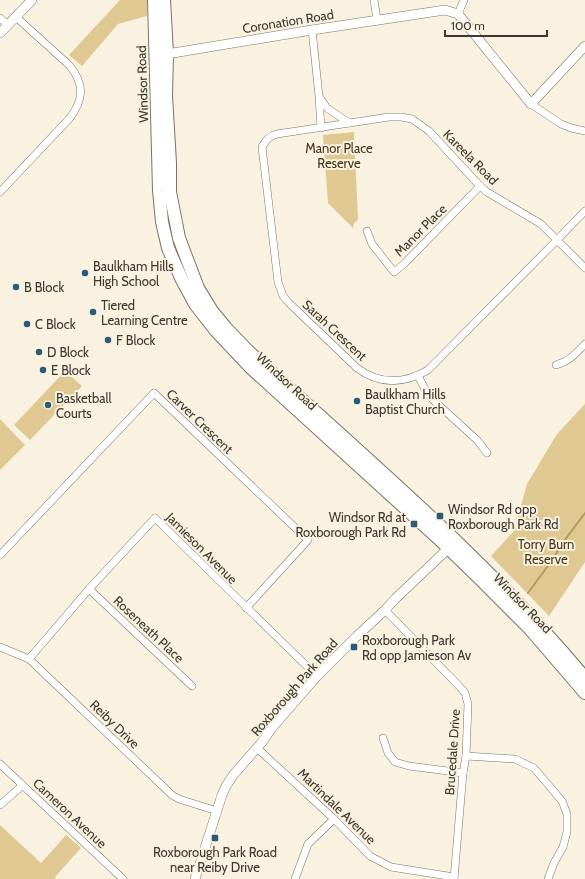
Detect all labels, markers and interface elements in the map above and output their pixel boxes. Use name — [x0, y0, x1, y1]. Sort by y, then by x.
street label: Coronation Road — [241, 6, 335, 36]
scale bar — [445, 12, 547, 38]
text: 100 m — [451, 18, 485, 33]
street label: Windsor Road — [133, 45, 151, 123]
street label: Kareela Road — [440, 126, 502, 188]
park label: Manor Place Reserve — [305, 140, 373, 171]
street label: Manor Place — [391, 200, 450, 259]
place label: Baulkham Hills High School — [93, 258, 174, 289]
marker: Baulkham Hills High School — [80, 268, 90, 278]
place label: B Block — [24, 279, 64, 295]
marker: B Block — [11, 282, 21, 292]
street label: Sarah Crescent — [300, 296, 371, 364]
place label: Tiered Learning Centre — [101, 297, 188, 328]
marker: Tiered Learning Centre — [88, 307, 98, 317]
place label: C Block — [35, 316, 76, 332]
marker: C Block — [22, 319, 32, 329]
place label: F Block — [116, 332, 155, 348]
marker: F Block — [103, 335, 113, 345]
place label: D Block — [47, 344, 89, 360]
marker: D Block — [34, 347, 44, 357]
street label: Windsor Road — [253, 349, 321, 413]
place label: E Block — [51, 362, 91, 378]
marker: E Block — [38, 365, 48, 375]
street label: Carver Crescent — [163, 385, 237, 457]
place label: Baulkham Hills Baptist Church — [365, 386, 446, 417]
place label: Basketball Courts — [56, 390, 112, 421]
marker: Baulkham Hills Baptist Church — [352, 396, 362, 406]
marker: Basketball Courts — [43, 400, 53, 410]
place label: Windsor Rd opp Roxborough Park Rd — [448, 501, 559, 532]
street label: Jamieson Avenue — [162, 508, 241, 587]
place label: Windsor Rd at Roxborough Park Rd — [295, 509, 407, 540]
marker: Windsor Rd opp Roxborough Park Rd — [435, 511, 445, 521]
marker: Windsor Rd at Roxborough Park Rd — [409, 519, 419, 529]
park label: Torry Burn Reserve — [518, 536, 574, 567]
street label: Windsor Road — [490, 570, 556, 636]
street label: Roseneath Place — [111, 592, 188, 666]
place label: Roxborough Park Rd opp Jamieson Av — [362, 632, 472, 663]
street label: Roxborough Park Road — [247, 635, 341, 739]
marker: Roxborough Park Rd opp Jamieson Av — [349, 642, 359, 652]
street label: Reiby Drive — [87, 696, 143, 752]
street label: Brucedale Drive — [441, 708, 463, 796]
street label: Martindale Avenue — [295, 765, 380, 848]
street label: Cameron Avenue — [30, 775, 110, 851]
marker: Roxborough Park Road near Reiby Drive — [210, 833, 220, 843]
place label: Roxborough Park Road near Reiby Drive — [153, 844, 277, 875]

